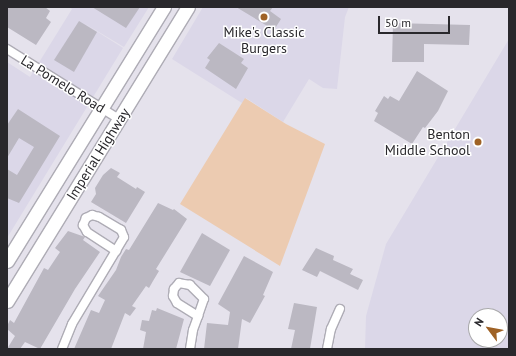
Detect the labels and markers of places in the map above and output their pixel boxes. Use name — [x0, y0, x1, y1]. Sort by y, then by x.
marker: Mike's Classic Burgers — [259, 12, 269, 22]
place label: Mike's Classic Burgers — [223, 24, 305, 56]
place label: Benton Middle School — [385, 126, 470, 158]
marker: Benton Middle School — [473, 137, 483, 147]

